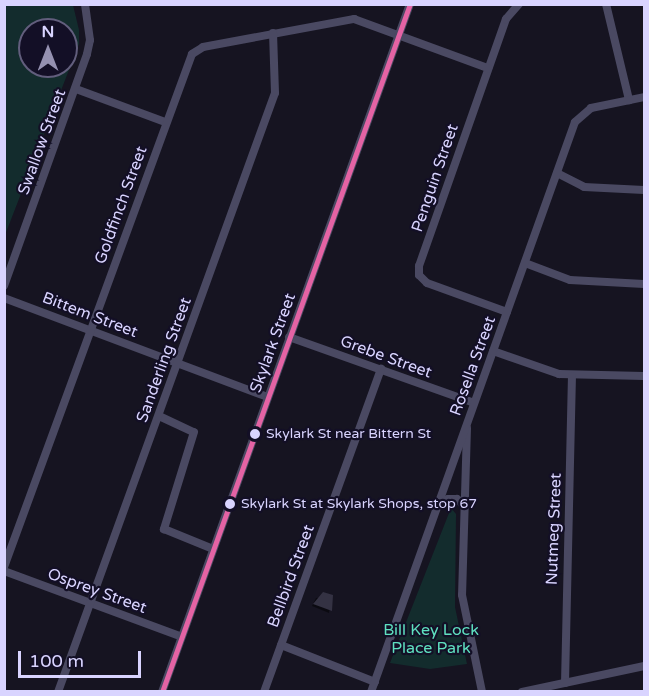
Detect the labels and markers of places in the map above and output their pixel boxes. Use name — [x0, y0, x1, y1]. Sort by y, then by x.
place label: Skylark St near Bittern St — [266, 426, 431, 442]
marker: Skylark St near Bittern St — [249, 428, 261, 440]
place label: Skylark St at Skylark Shops, stop 67 — [241, 496, 477, 512]
marker: Skylark St at Skylark Shops, stop 67 — [224, 498, 236, 510]

